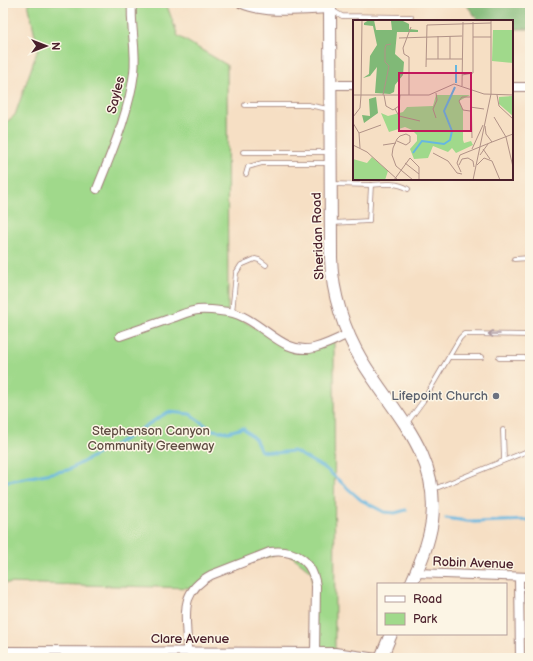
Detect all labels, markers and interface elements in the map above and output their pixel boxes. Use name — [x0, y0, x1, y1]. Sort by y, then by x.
inset map — [353, 20, 513, 180]
north arrow — [26, 26, 66, 66]
text: N — [49, 42, 62, 50]
street label: Sayles — [104, 74, 129, 115]
street label: Sheridan Road — [308, 192, 328, 280]
one-way arrow — [488, 331, 501, 338]
place label: Lifepoint Church — [391, 388, 488, 404]
marker: Lifepoint Church — [491, 391, 501, 401]
park label: Stephenson Canyon Community Greenway — [88, 423, 215, 454]
street label: Robin Avenue — [432, 554, 514, 572]
legend — [377, 583, 507, 635]
text: Road — [413, 592, 442, 607]
text: Park — [413, 612, 437, 627]
street label: Clare Avenue — [151, 631, 230, 647]

